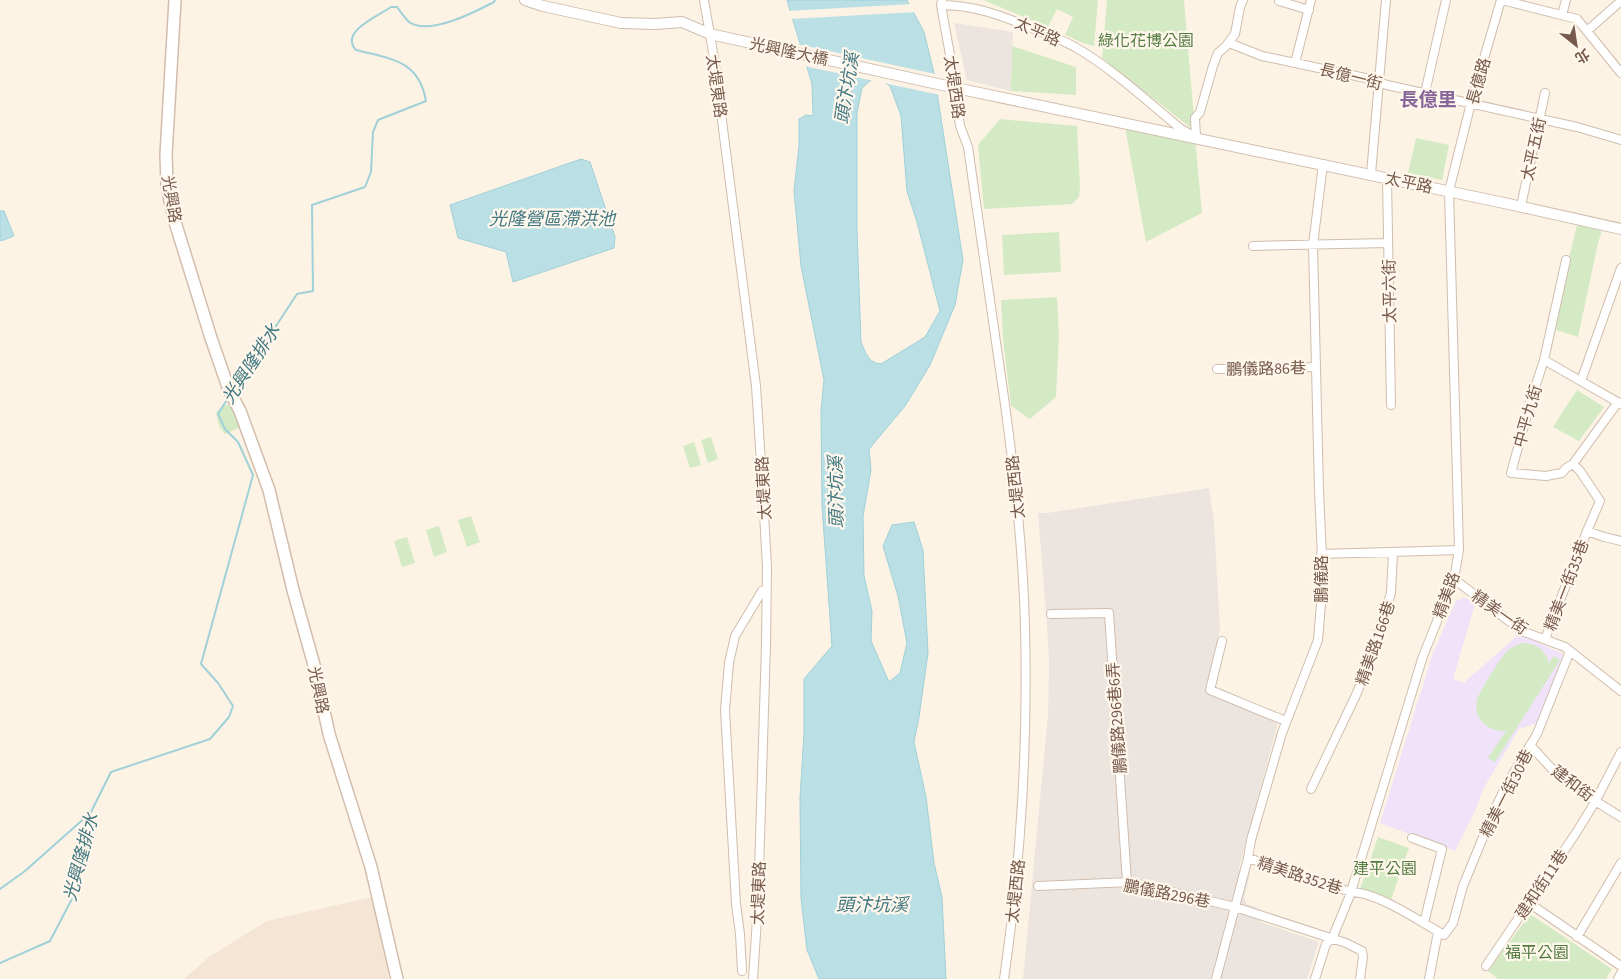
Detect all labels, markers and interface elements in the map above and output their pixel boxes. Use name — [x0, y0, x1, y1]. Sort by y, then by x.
street label: 太平路 — [1011, 12, 1064, 52]
north arrow — [1551, 20, 1601, 70]
park label: 綠化花博公園 — [1098, 30, 1194, 52]
street label: 光興隆大橋 — [747, 33, 830, 71]
text: 北 — [1571, 43, 1593, 68]
water label: 頭汴坑溪 — [830, 48, 866, 126]
street label: 太堤東路 — [701, 53, 731, 119]
street label: 太堤西路 — [939, 54, 969, 120]
street label: 長億路 — [1462, 55, 1496, 107]
street label: 長億一街 — [1317, 59, 1384, 95]
district label: 長億里 — [1399, 87, 1457, 114]
street label: 太平五街 — [1517, 116, 1551, 183]
street label: 太平路 — [1383, 167, 1435, 199]
street label: 光興路 — [156, 174, 186, 225]
water label: 光隆營區滯洪池 — [489, 207, 617, 232]
street label: 太平六街 — [1378, 259, 1402, 323]
water label: 光興隆排水 — [216, 319, 287, 409]
street label: 鵬儀路86巷 — [1226, 357, 1306, 381]
street label: 中平九街 — [1509, 382, 1547, 450]
water label: 頭汴坑溪 — [823, 453, 850, 528]
street label: 太堤西路 — [1002, 454, 1030, 520]
street label: 太堤東路 — [751, 455, 777, 520]
street label: 精美一街35巷 — [1539, 537, 1594, 634]
street label: 鵬儀路 — [1311, 555, 1333, 603]
street label: 精美路 — [1428, 569, 1465, 622]
street label: 精美一街 — [1467, 585, 1532, 640]
street label: 精美路166巷 — [1351, 598, 1401, 688]
street label: 鵬儀路296巷6弄 — [1102, 661, 1132, 774]
street label: 光興路 — [302, 664, 334, 716]
street label: 精美一街30巷 — [1475, 746, 1538, 841]
street label: 建和街 — [1547, 761, 1598, 807]
water label: 光興隆排水 — [58, 809, 105, 904]
street label: 建和街11巷 — [1510, 845, 1573, 924]
street label: 精美路352巷 — [1255, 852, 1345, 900]
street label: 太堤西路 — [1002, 858, 1030, 924]
park label: 建平公園 — [1353, 858, 1417, 880]
street label: 太堤東路 — [747, 861, 771, 925]
street label: 鵬儀路296巷 — [1122, 875, 1212, 913]
water label: 頭汴坑溪 — [836, 893, 911, 918]
park label: 福平公園 — [1505, 942, 1569, 964]

